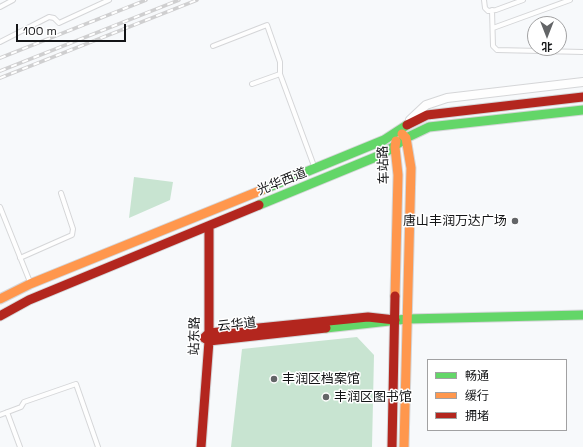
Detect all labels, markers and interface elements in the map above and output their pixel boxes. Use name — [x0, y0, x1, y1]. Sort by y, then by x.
scale bar — [18, 16, 128, 42]
north arrow — [527, 16, 567, 56]
text: 100 m — [23, 23, 57, 39]
text: 北 — [542, 40, 553, 54]
street label: 车站路 — [376, 145, 392, 185]
street label: 光华西道 — [255, 165, 309, 199]
place label: 唐山丰润万达广场 — [403, 213, 507, 229]
marker: 唐山丰润万达广场 — [510, 216, 520, 226]
street label: 云华道 — [217, 315, 257, 335]
street label: 站东路 — [187, 316, 203, 356]
legend — [427, 359, 567, 431]
text: 畅通 — [465, 368, 489, 384]
place label: 丰润区档案馆 — [282, 371, 360, 387]
marker: 丰润区档案馆 — [269, 374, 279, 384]
text: 缓行 — [465, 388, 489, 404]
place label: 丰润区图书馆 — [334, 389, 412, 405]
marker: 丰润区图书馆 — [321, 392, 331, 402]
text: 拥堵 — [465, 408, 489, 424]

